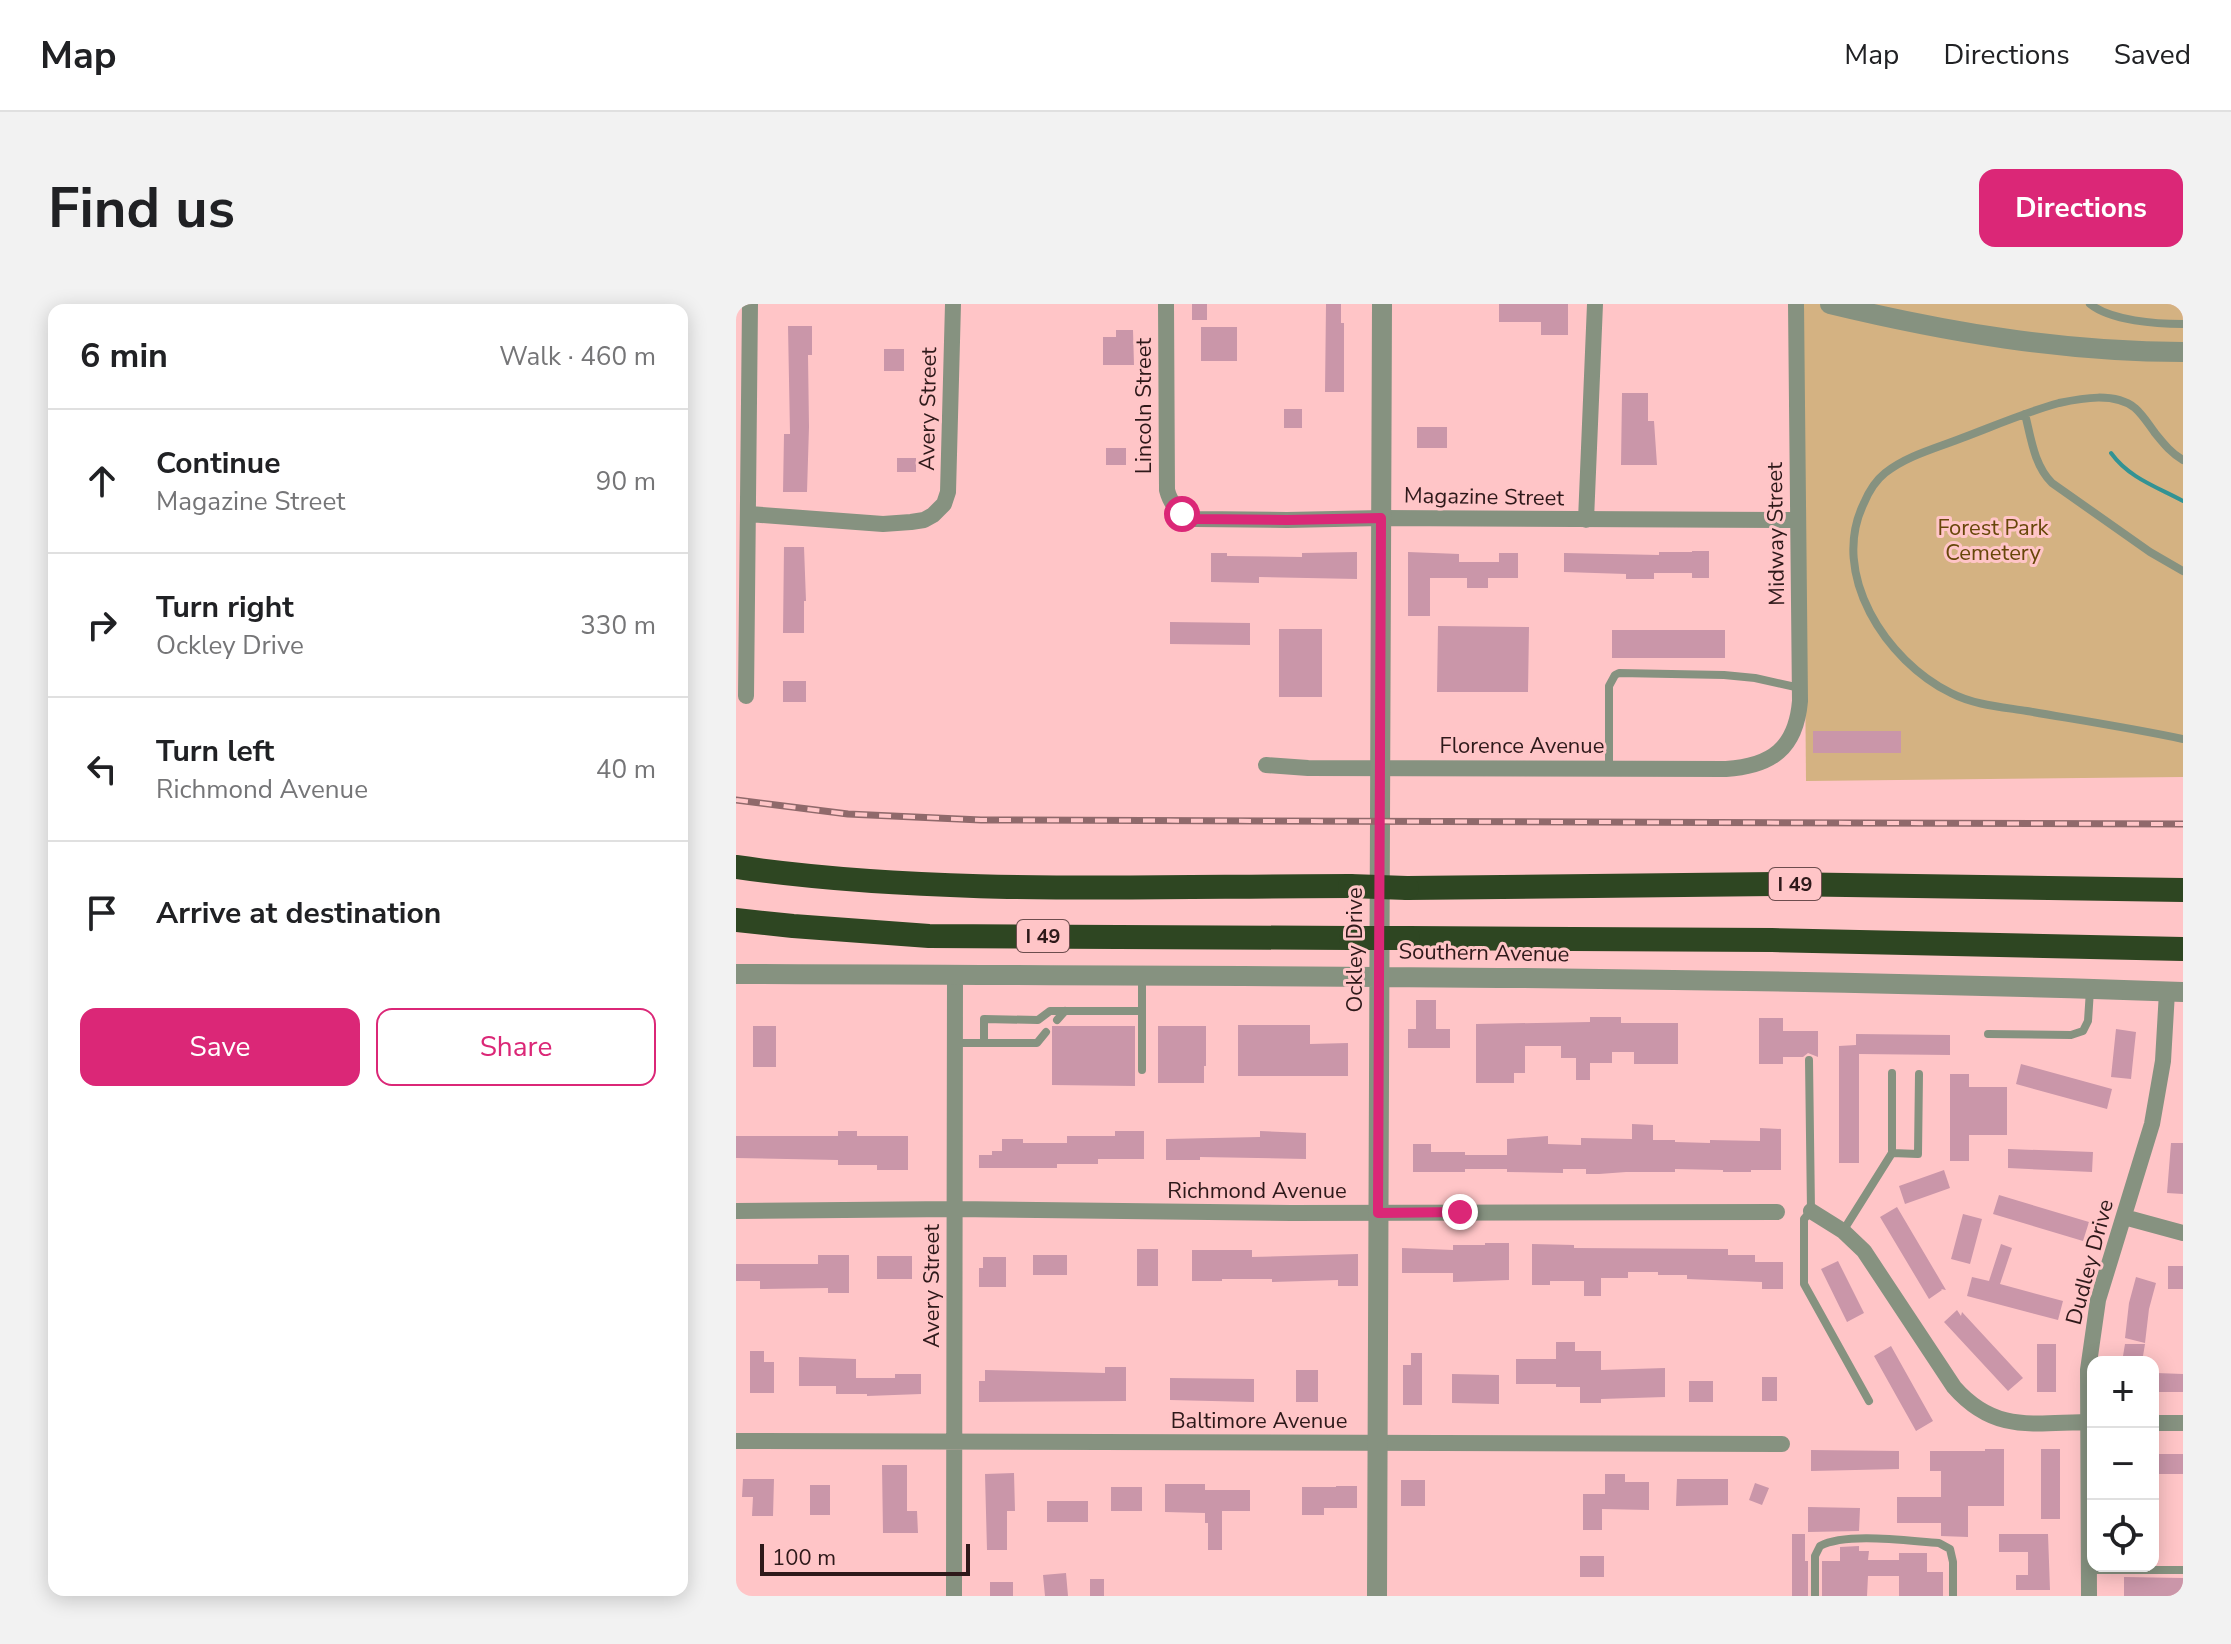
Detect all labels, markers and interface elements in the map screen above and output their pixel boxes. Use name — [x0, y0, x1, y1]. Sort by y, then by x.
text: Map — [40, 30, 117, 81]
text: Map — [1844, 36, 1899, 74]
text: Directions — [1943, 36, 2070, 74]
text: Saved — [2114, 36, 2191, 74]
button: Directions — [1979, 169, 2183, 247]
text: Find us — [48, 170, 235, 247]
text: 6 min — [80, 333, 168, 379]
street label: Lincoln Street — [1129, 337, 1159, 474]
text: Walk · 460 m — [499, 339, 656, 374]
street label: Avery Street — [912, 347, 944, 471]
text: Continue — [156, 443, 281, 484]
icon: ahead — [80, 459, 124, 503]
street label: Midway Street — [1760, 462, 1792, 606]
text: 90 m — [596, 464, 656, 499]
street label: Magazine Street — [1404, 481, 1565, 513]
text: Magazine Street — [156, 484, 345, 519]
route start — [1164, 496, 1200, 532]
park label: Forest Park Cemetery — [1937, 513, 2050, 568]
text: Turn right — [156, 587, 294, 628]
icon: right — [80, 603, 124, 647]
text: 330 m — [580, 608, 656, 643]
text: Ockley Drive — [156, 628, 304, 663]
text: Turn left — [156, 731, 274, 772]
street label: Florence Avenue — [1440, 731, 1604, 761]
icon: left — [80, 747, 124, 791]
text: 40 m — [596, 752, 656, 787]
text: Richmond Avenue — [156, 772, 368, 807]
road number: I 49 — [1769, 868, 1821, 900]
street label: Ockley Drive — [1340, 887, 1370, 1013]
icon: arrive — [80, 891, 124, 935]
text: Arrive at destination — [156, 893, 441, 934]
road number: I 49 — [1017, 920, 1069, 952]
street label: Southern Avenue — [1398, 937, 1570, 969]
button: Save — [80, 1008, 360, 1086]
button: Share — [376, 1008, 656, 1086]
street label: Richmond Avenue — [1167, 1176, 1347, 1206]
route end — [1442, 1194, 1478, 1230]
street label: Dudley Drive — [2059, 1196, 2121, 1328]
street label: Avery Street — [917, 1224, 947, 1348]
map controls — [2087, 1356, 2159, 1572]
button: + — [2087, 1356, 2159, 1428]
street label: Baltimore Avenue — [1171, 1406, 1347, 1436]
button: − — [2087, 1428, 2159, 1500]
button: locate — [2087, 1500, 2159, 1572]
scale bar — [760, 1540, 970, 1576]
text: 100 m — [772, 1543, 836, 1573]

